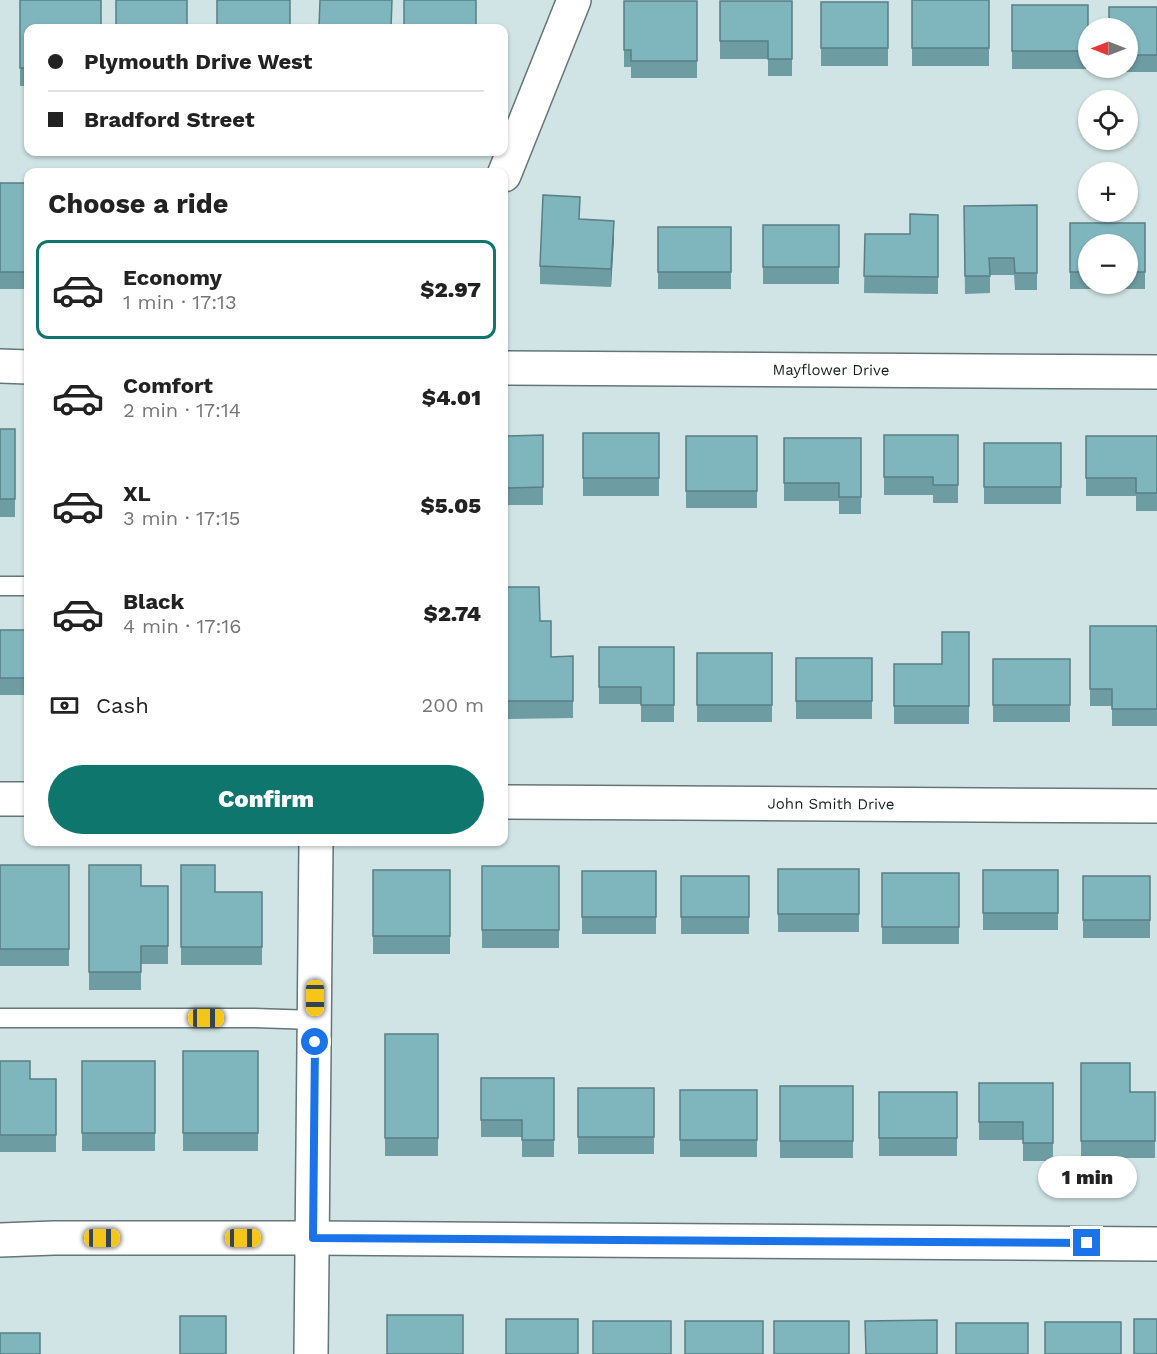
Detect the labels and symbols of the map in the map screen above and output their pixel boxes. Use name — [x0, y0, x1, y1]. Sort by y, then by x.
north arrow — [1078, 18, 1138, 78]
street label: Mayflower Drive — [772, 361, 890, 379]
street label: John Smith Drive — [767, 795, 895, 813]
car — [306, 980, 324, 1016]
car — [188, 1009, 224, 1027]
route start — [301, 1028, 328, 1055]
callout: 1 min — [1038, 1156, 1136, 1198]
car — [84, 1229, 120, 1247]
car — [225, 1229, 261, 1247]
route end — [1073, 1229, 1100, 1256]

